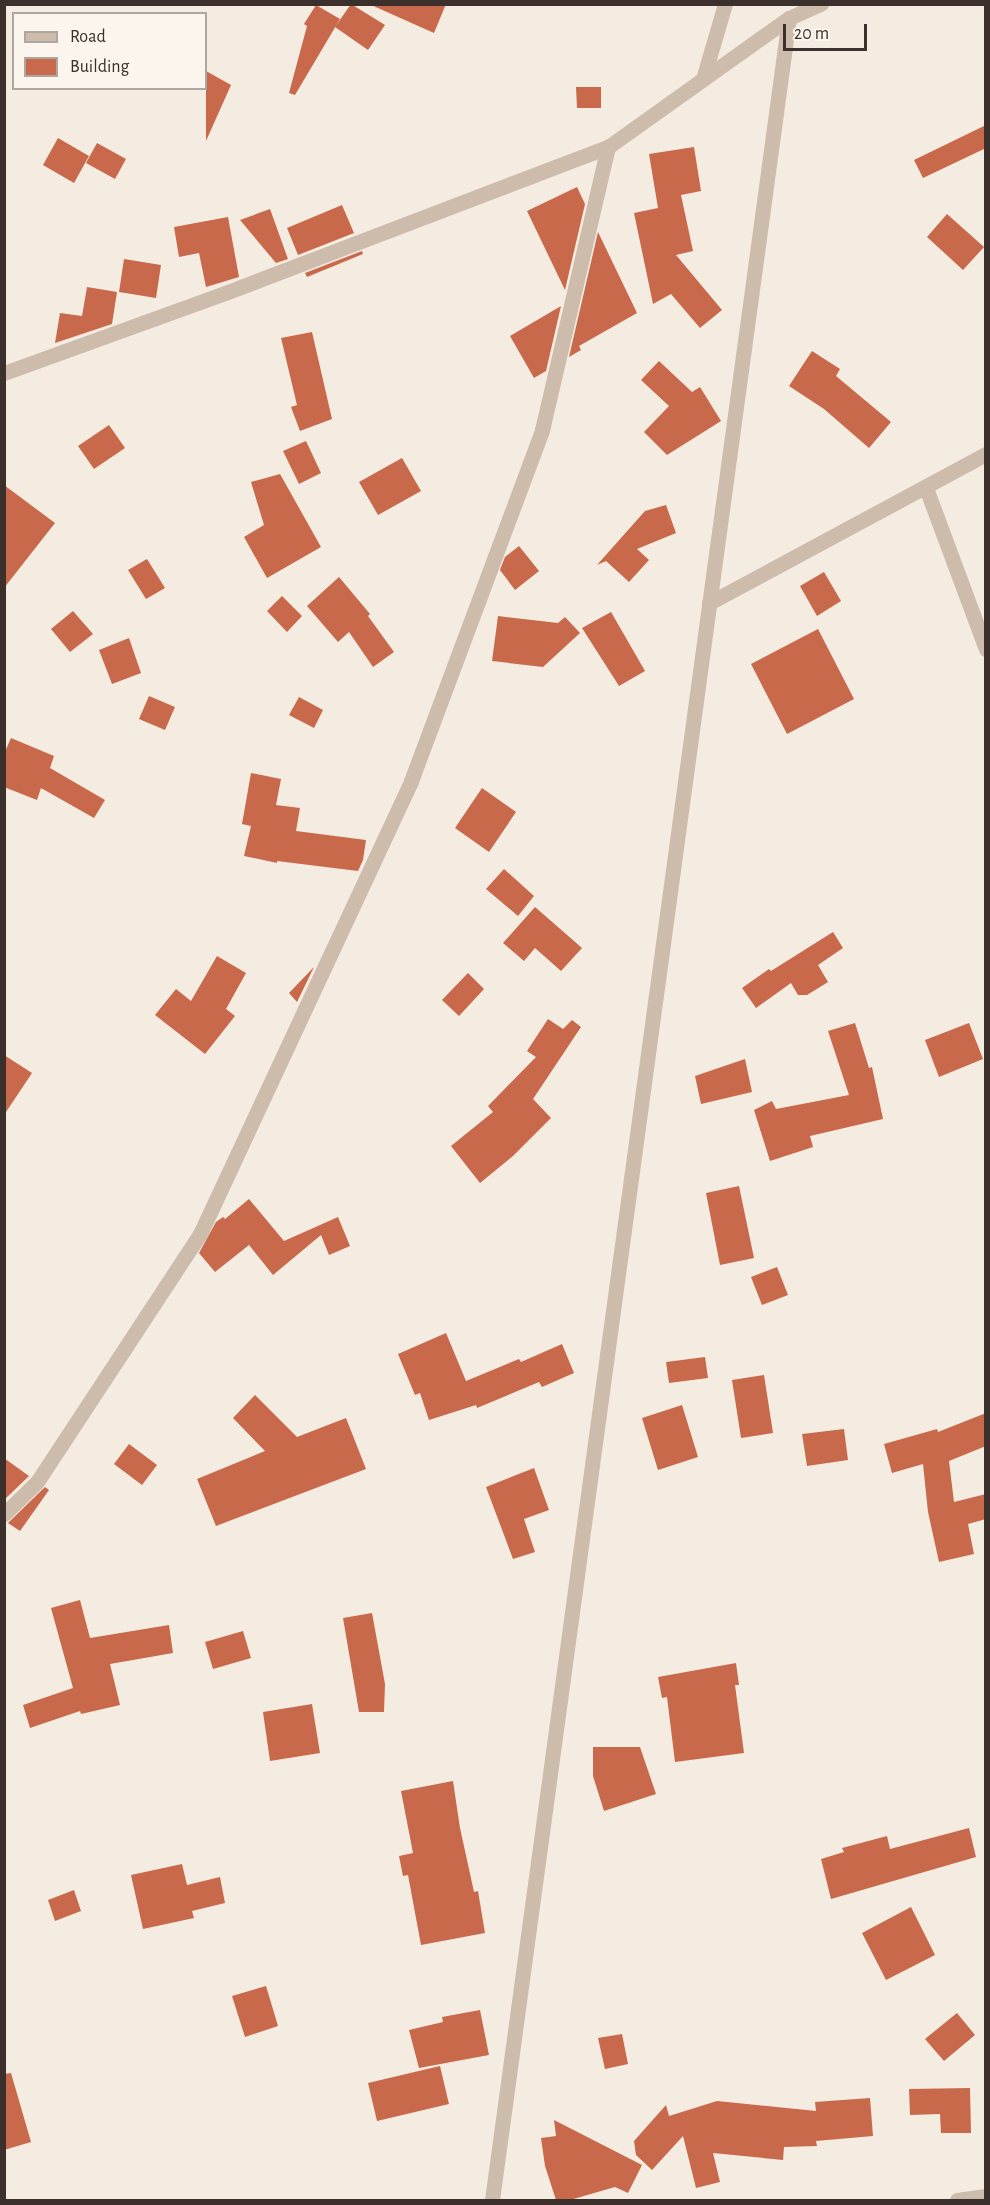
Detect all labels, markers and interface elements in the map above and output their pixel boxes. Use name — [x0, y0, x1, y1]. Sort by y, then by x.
legend — [12, 12, 207, 90]
scale bar — [786, 12, 870, 50]
text: 20 m — [794, 25, 829, 43]
text: Road — [70, 28, 106, 46]
text: Building — [70, 58, 129, 76]

